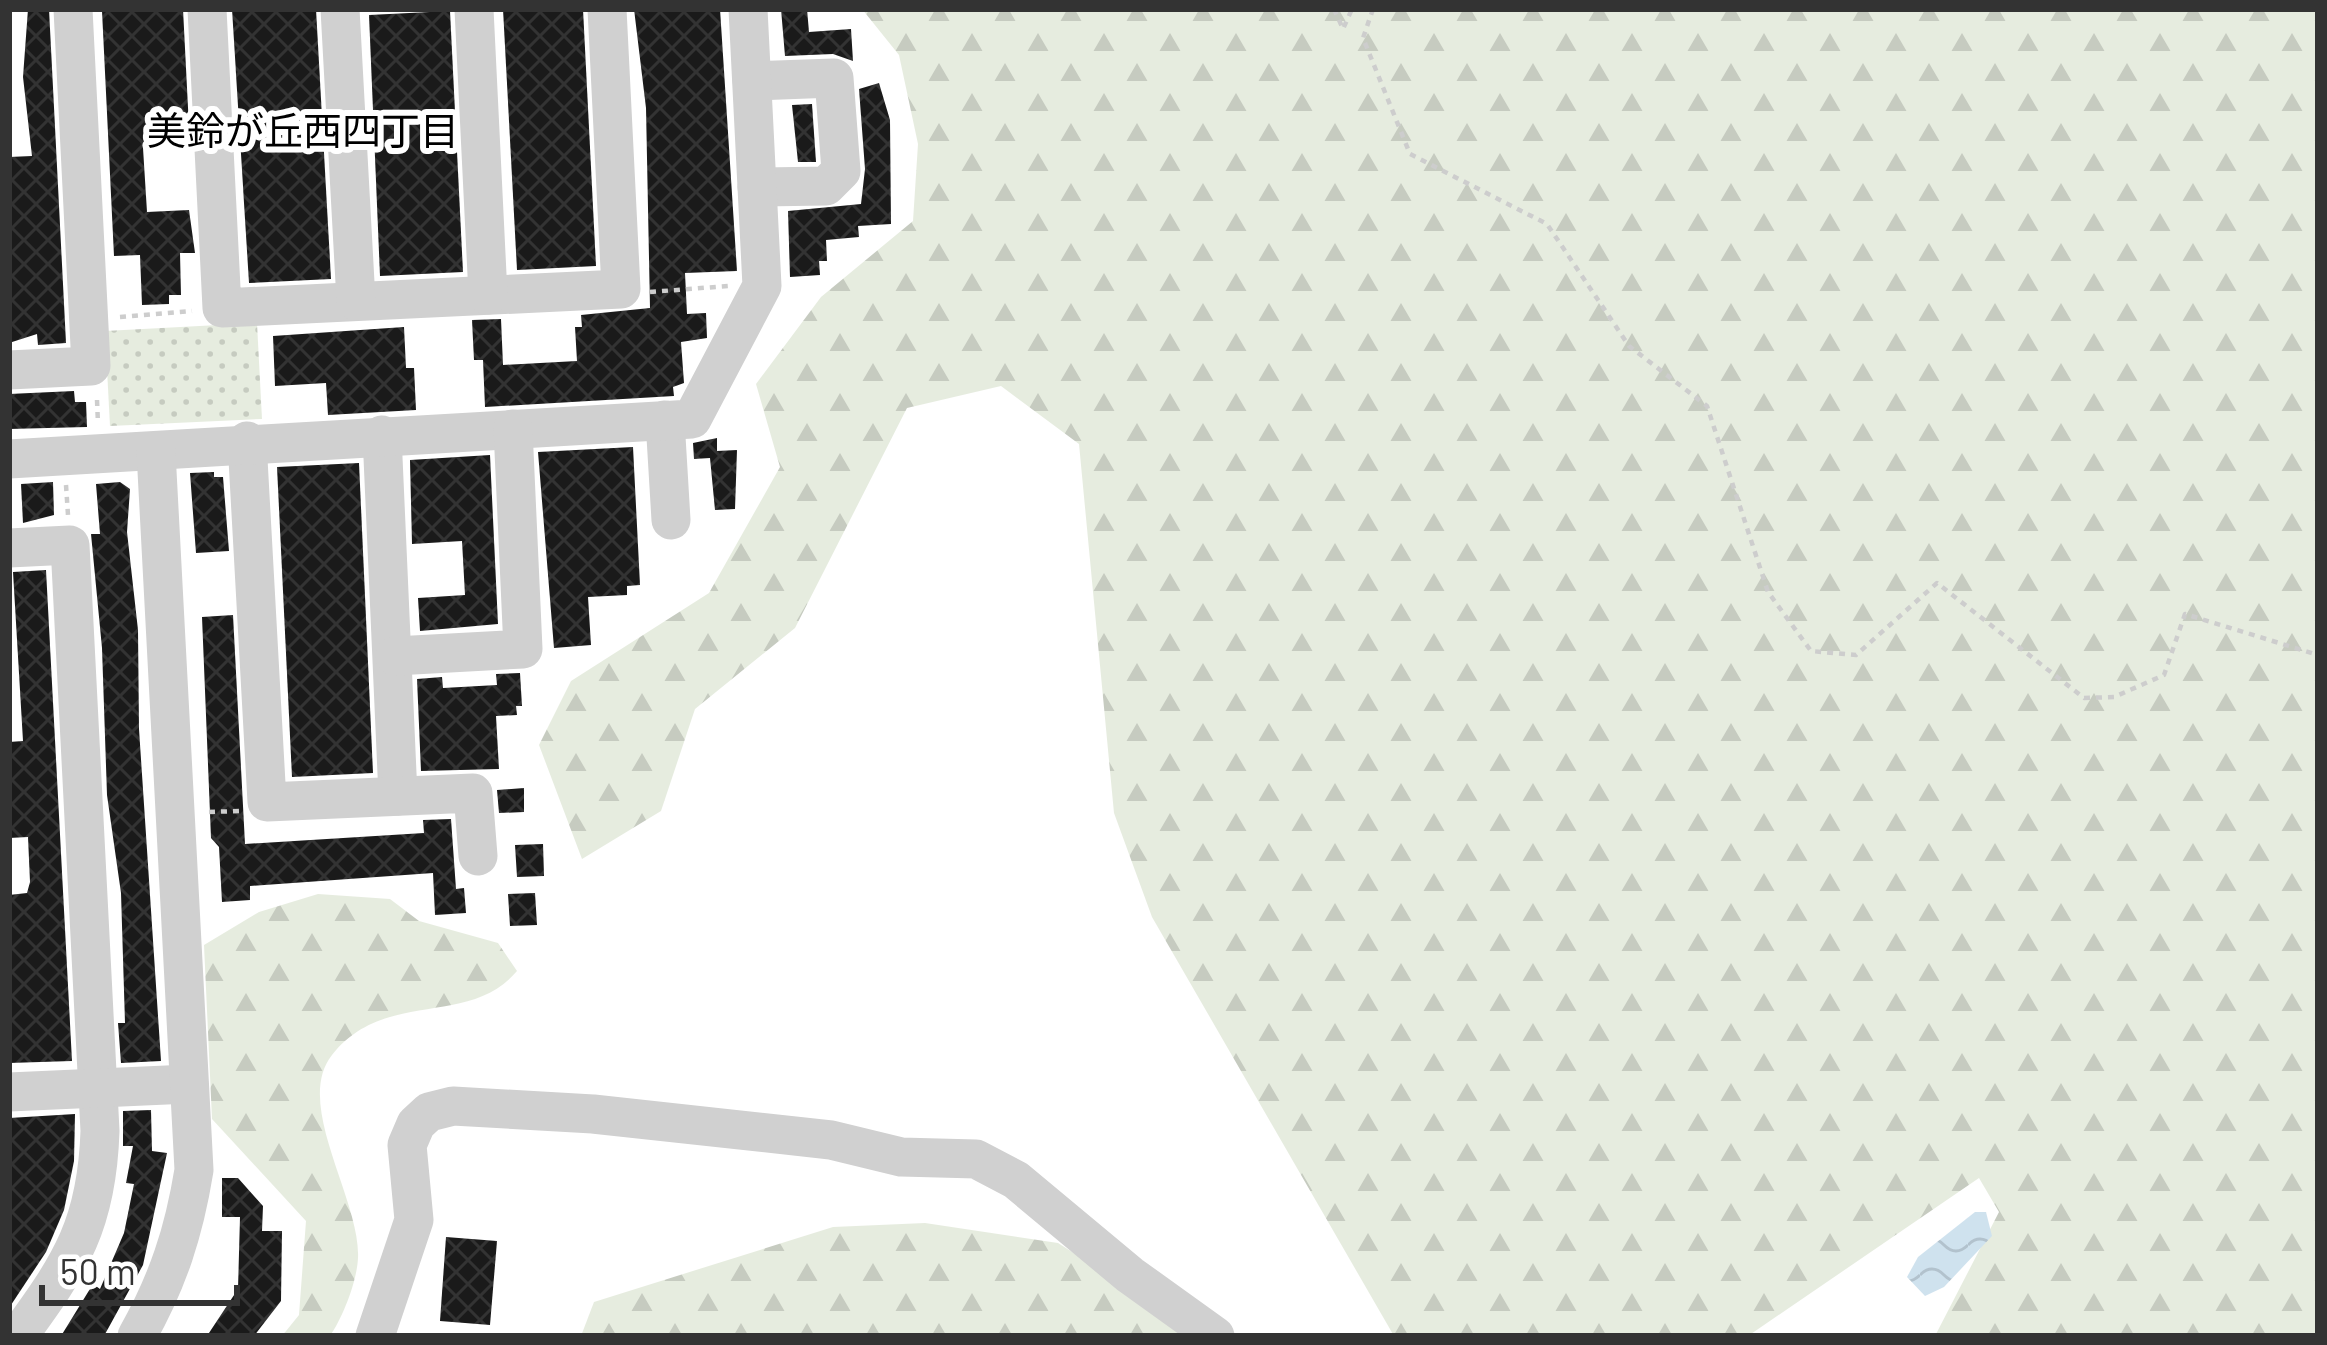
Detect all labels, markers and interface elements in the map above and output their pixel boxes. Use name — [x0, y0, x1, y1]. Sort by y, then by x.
district label: 美鈴が丘西四丁目 — [147, 106, 459, 153]
scale bar — [42, 1231, 237, 1305]
text: 50 m — [60, 1249, 136, 1292]

